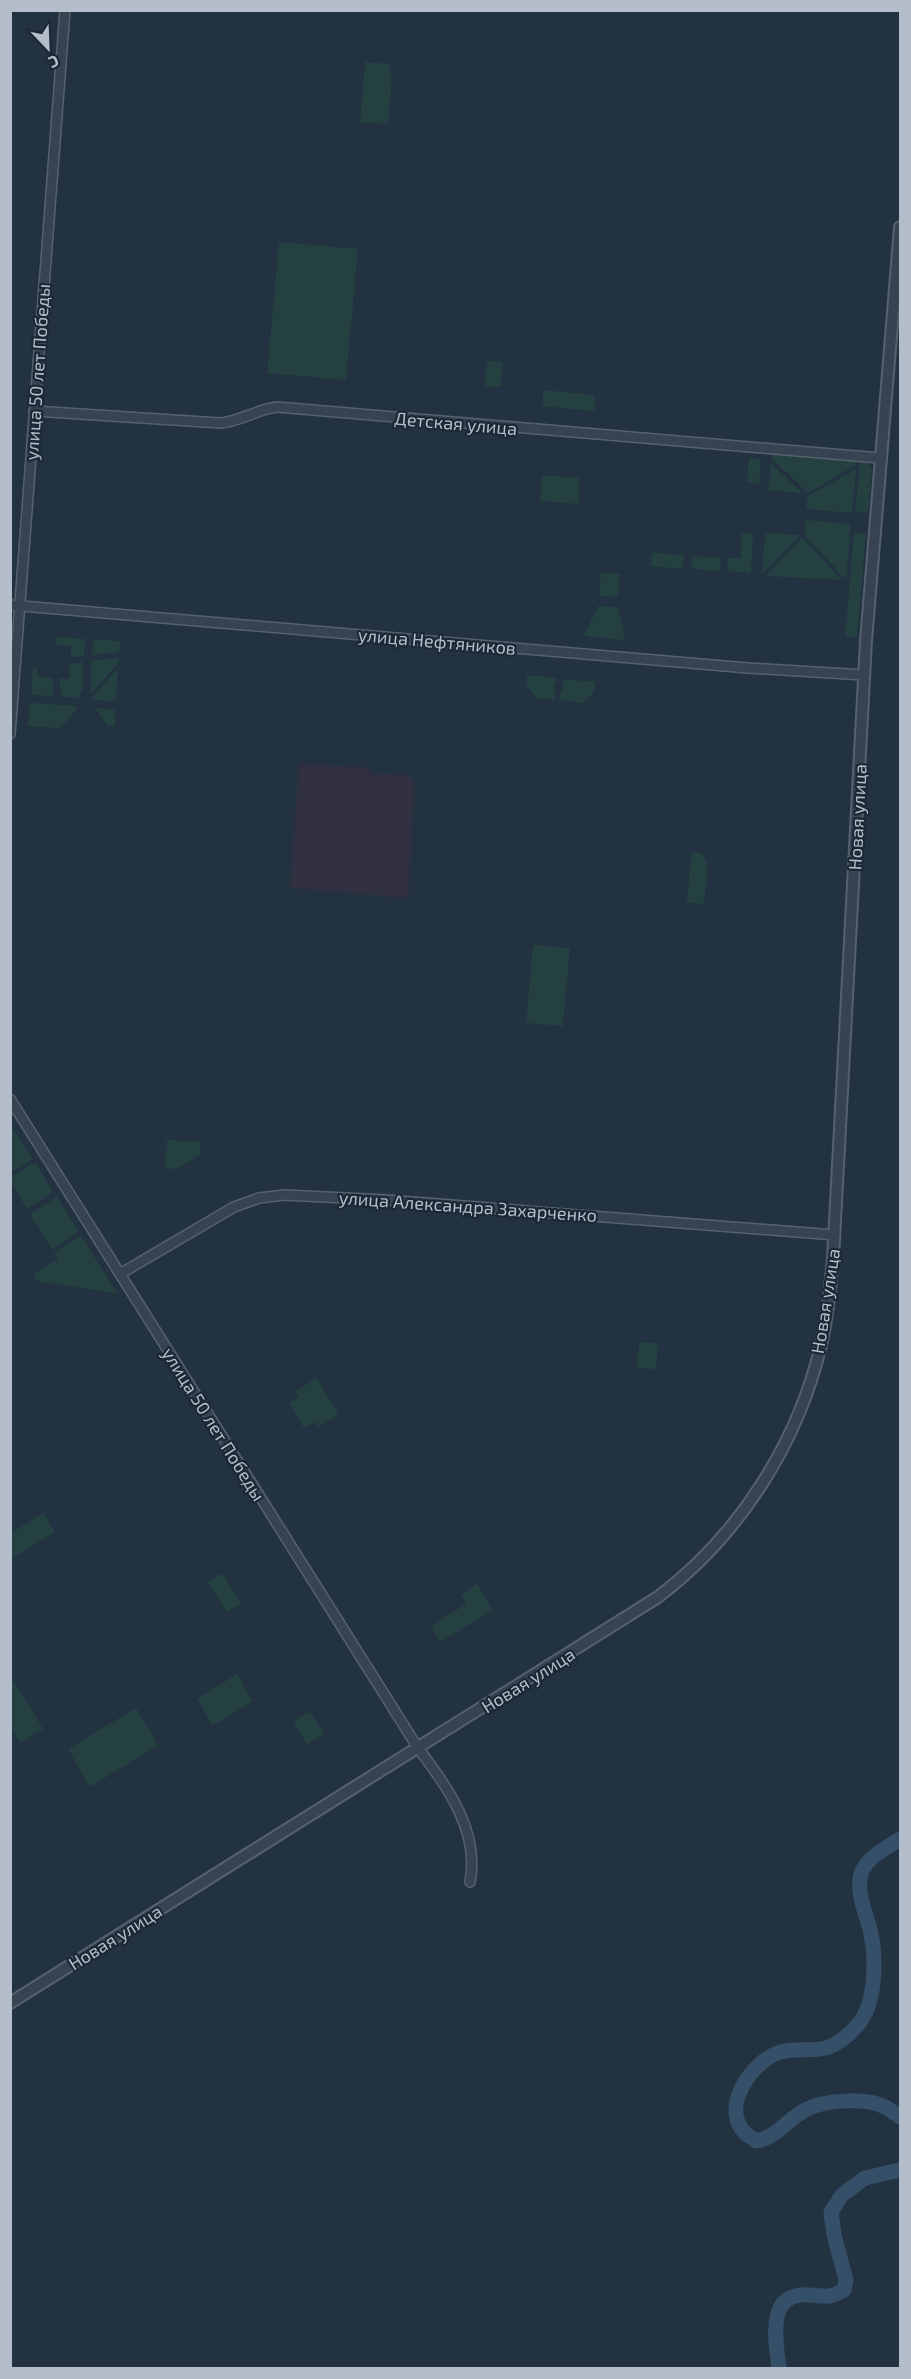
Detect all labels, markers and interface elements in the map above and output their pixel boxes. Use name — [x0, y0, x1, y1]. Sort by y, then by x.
north arrow — [18, 18, 78, 78]
text: С — [46, 52, 62, 73]
street label: улица 50 лет Победы — [20, 283, 54, 461]
street label: Детская улица — [394, 407, 518, 439]
street label: улица Нефтяников — [357, 623, 517, 659]
street label: Новая улица — [843, 763, 871, 871]
street label: улица Александра Захарченко — [338, 1186, 598, 1226]
street label: Новая улица — [806, 1247, 844, 1355]
street label: улица 50 лет Победы — [158, 1343, 270, 1505]
street label: Новая улица — [477, 1643, 579, 1717]
street label: Новая улица — [64, 1900, 166, 1974]

